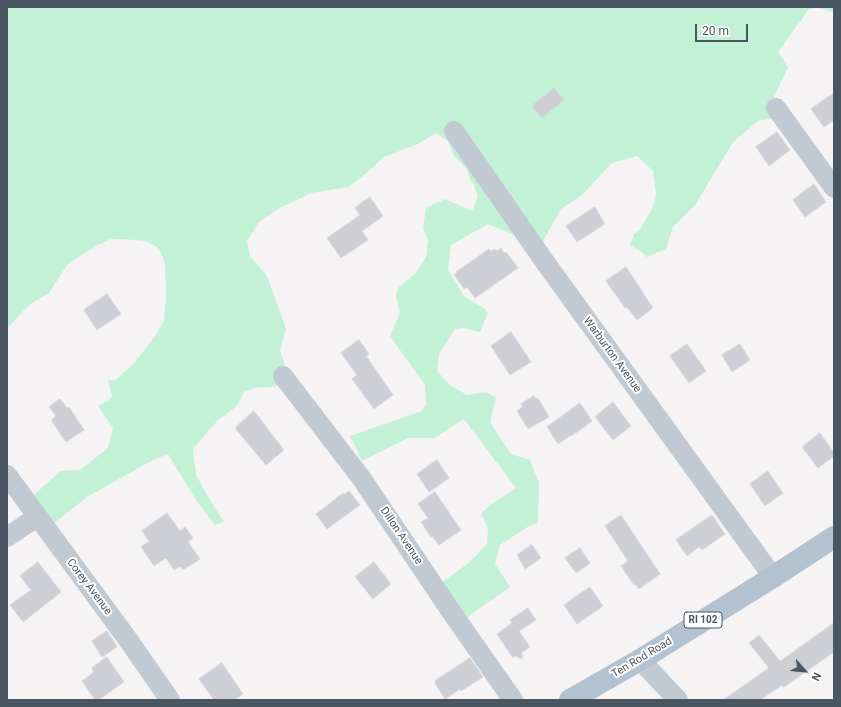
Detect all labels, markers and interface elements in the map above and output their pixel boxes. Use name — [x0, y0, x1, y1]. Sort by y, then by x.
scale bar — [697, 16, 750, 42]
text: 20 m — [702, 24, 729, 38]
street label: Warburton Avenue — [580, 315, 644, 395]
street label: Dillon Avenue — [377, 505, 425, 567]
street label: Corey Avenue — [64, 556, 114, 618]
road number: RI 102 — [684, 612, 722, 628]
street label: Ten Rod Road — [610, 635, 674, 681]
north arrow — [785, 651, 825, 691]
text: N — [809, 670, 824, 683]

